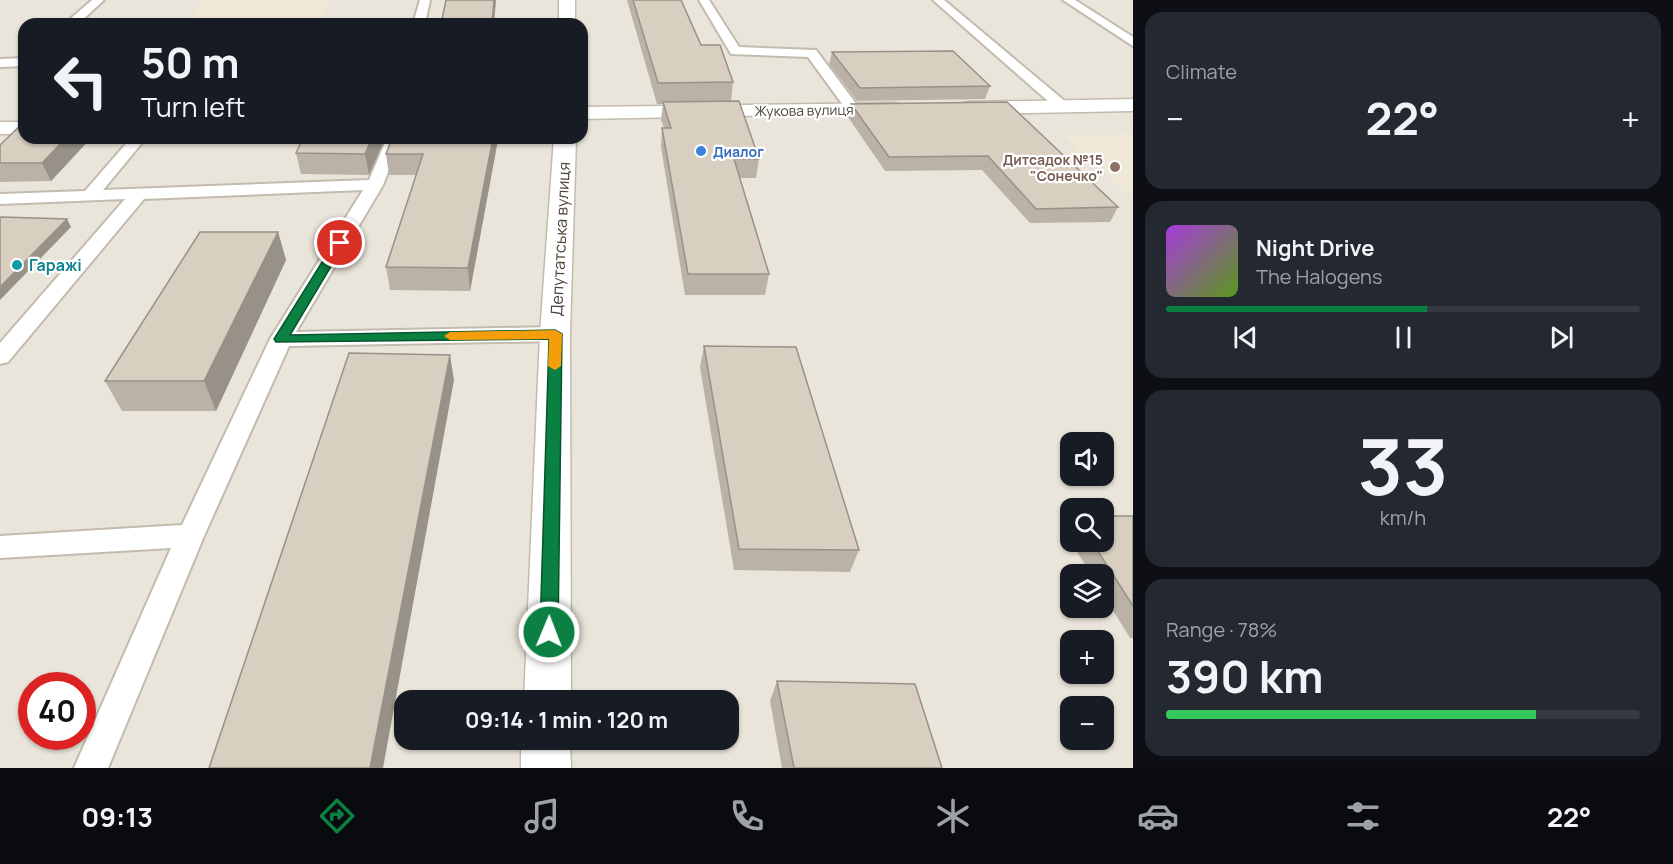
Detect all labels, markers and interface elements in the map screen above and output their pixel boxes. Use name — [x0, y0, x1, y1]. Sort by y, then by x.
text: 50 m — [141, 33, 239, 91]
icon: left — [42, 42, 120, 120]
text: Climate — [1166, 58, 1237, 85]
text: 22° — [1365, 87, 1439, 149]
text: Turn left — [141, 88, 245, 125]
text: − — [1166, 96, 1184, 141]
text: + — [1621, 96, 1640, 141]
street label: Жукова вулиця — [754, 100, 854, 120]
place label: Диалог — [713, 142, 764, 161]
marker: Диалог — [694, 144, 708, 158]
place label: Дитсадок №15 "Сонечко" — [1003, 150, 1103, 185]
marker: Дитсадок №15 "Сонечко" — [1108, 160, 1122, 174]
street label: Депутатська вулиця — [545, 161, 575, 317]
pin — [314, 217, 365, 268]
icon: arrive — [323, 226, 356, 259]
text: Night Drive — [1256, 233, 1375, 263]
place label: Гаражі — [29, 254, 82, 276]
marker: Гаражі — [10, 258, 24, 272]
text: The Halogens — [1256, 263, 1382, 290]
icon: previous — [1229, 321, 1262, 354]
icon: pause — [1387, 321, 1420, 354]
icon: next — [1545, 321, 1578, 354]
text: 33 — [1358, 412, 1448, 518]
map controls — [1060, 432, 1114, 750]
button: sound — [1060, 432, 1114, 486]
button: search — [1060, 498, 1114, 552]
text: km/h — [1380, 504, 1426, 531]
button: layers — [1060, 564, 1114, 618]
position arrow — [517, 600, 581, 664]
text: Range · 78% — [1166, 616, 1277, 643]
button: + — [1060, 630, 1114, 684]
text: 390 km — [1166, 645, 1323, 707]
speed limit sign: 40 — [18, 672, 96, 750]
button: − — [1060, 696, 1114, 750]
text: 09:14 · 1 min · 120 m — [465, 705, 668, 735]
icon: directions — [316, 795, 358, 837]
icon: music — [521, 795, 563, 837]
icon: phone — [726, 795, 768, 837]
icon: climate — [932, 795, 974, 837]
icon: car — [1137, 795, 1179, 837]
icon: filters — [1342, 795, 1384, 837]
text: 09:13 — [82, 798, 153, 835]
text: 22° — [1547, 798, 1591, 835]

